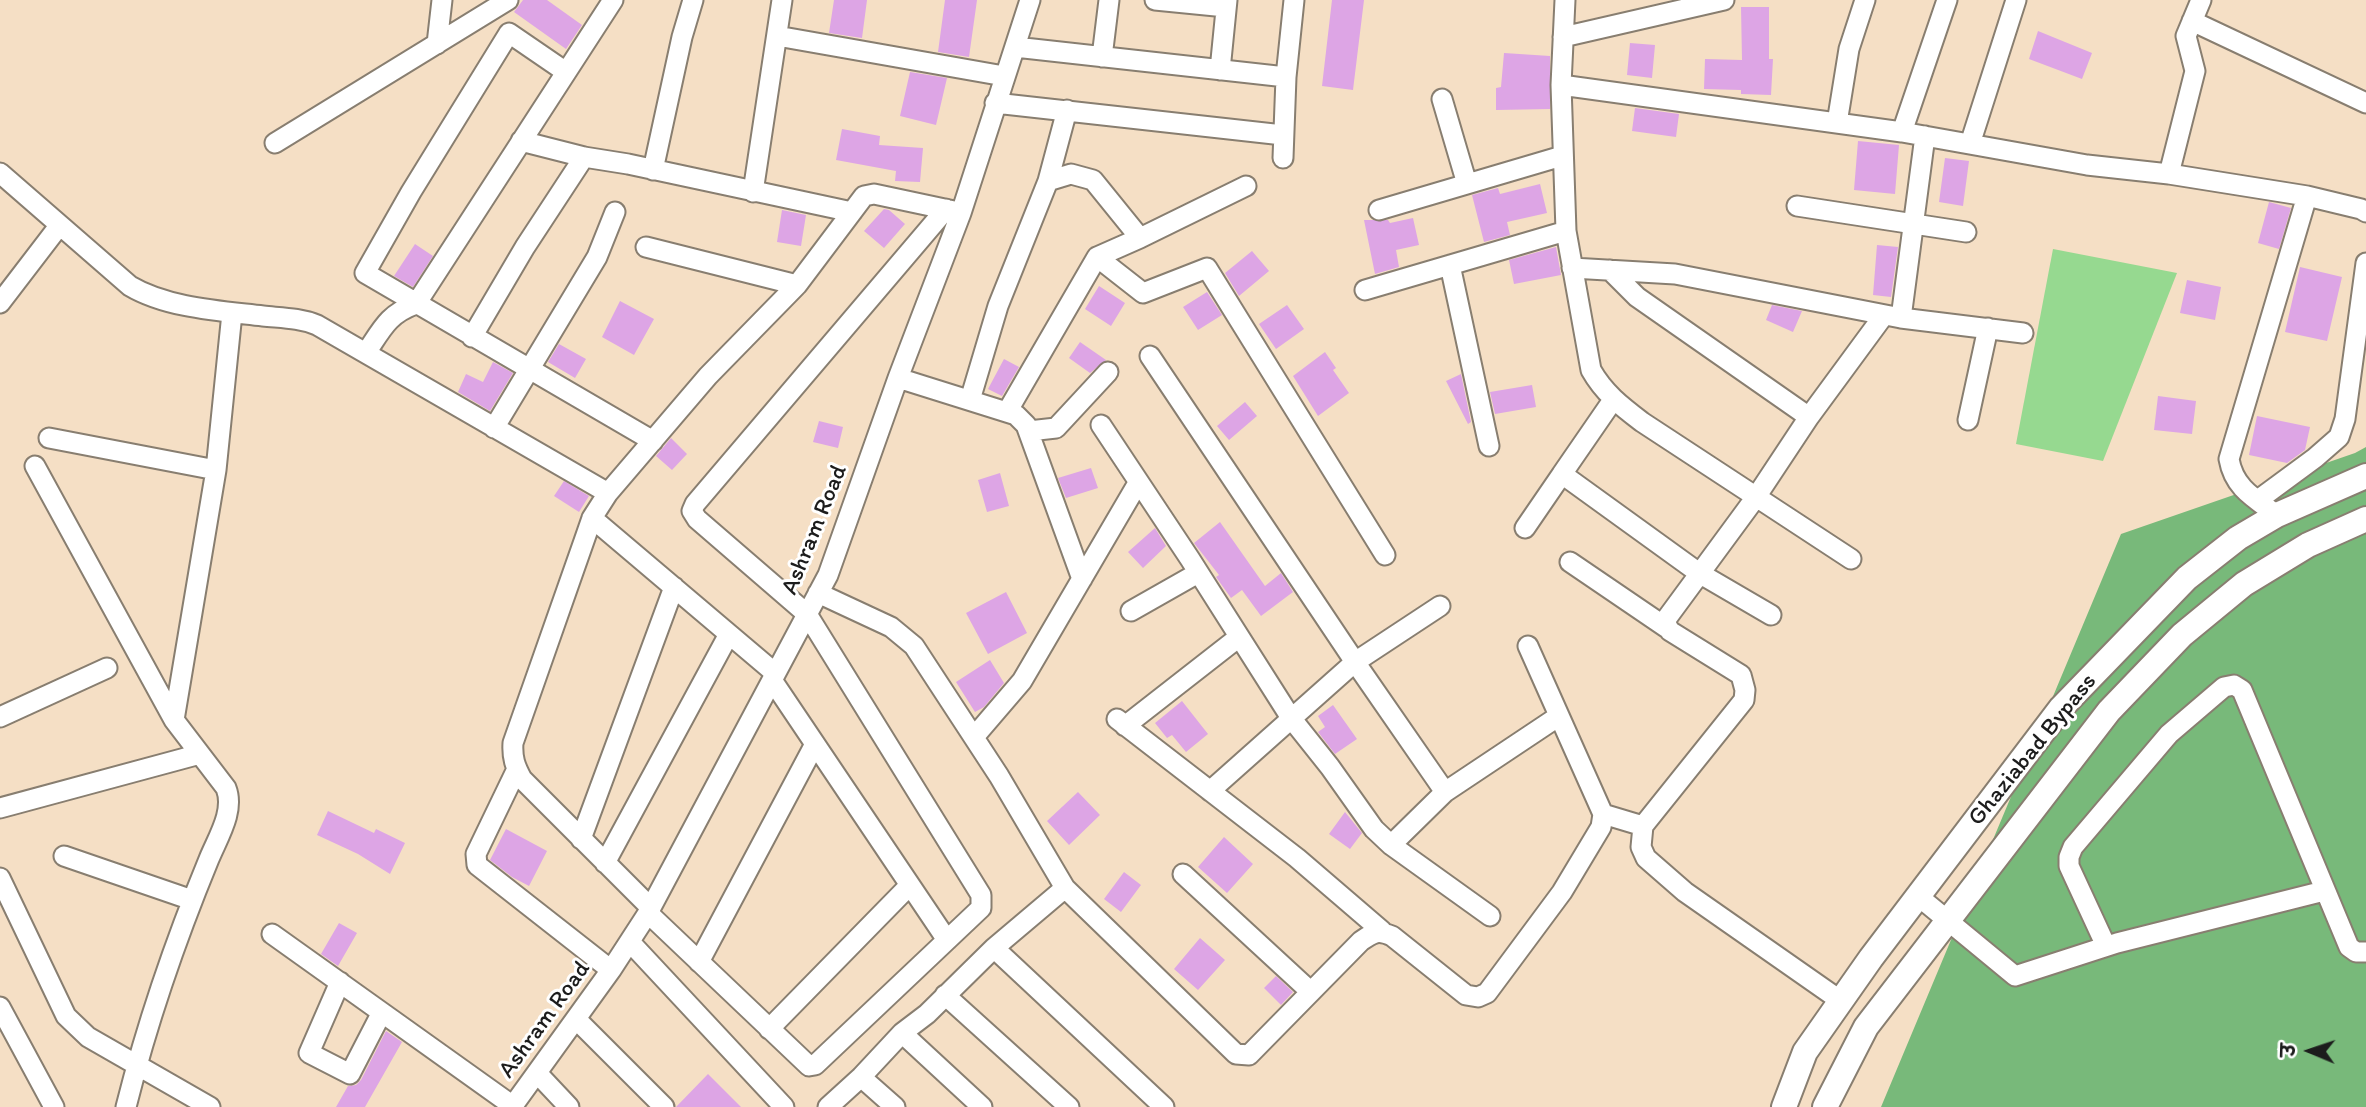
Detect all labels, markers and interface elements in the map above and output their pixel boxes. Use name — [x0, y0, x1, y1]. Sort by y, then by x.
street label: Ashram Road — [776, 461, 854, 599]
street label: Ghaziabad Bypass — [1963, 668, 2103, 832]
street label: Ashram Road — [493, 956, 597, 1084]
north arrow — [2275, 1016, 2345, 1086]
text: उ — [2277, 1044, 2300, 1057]

